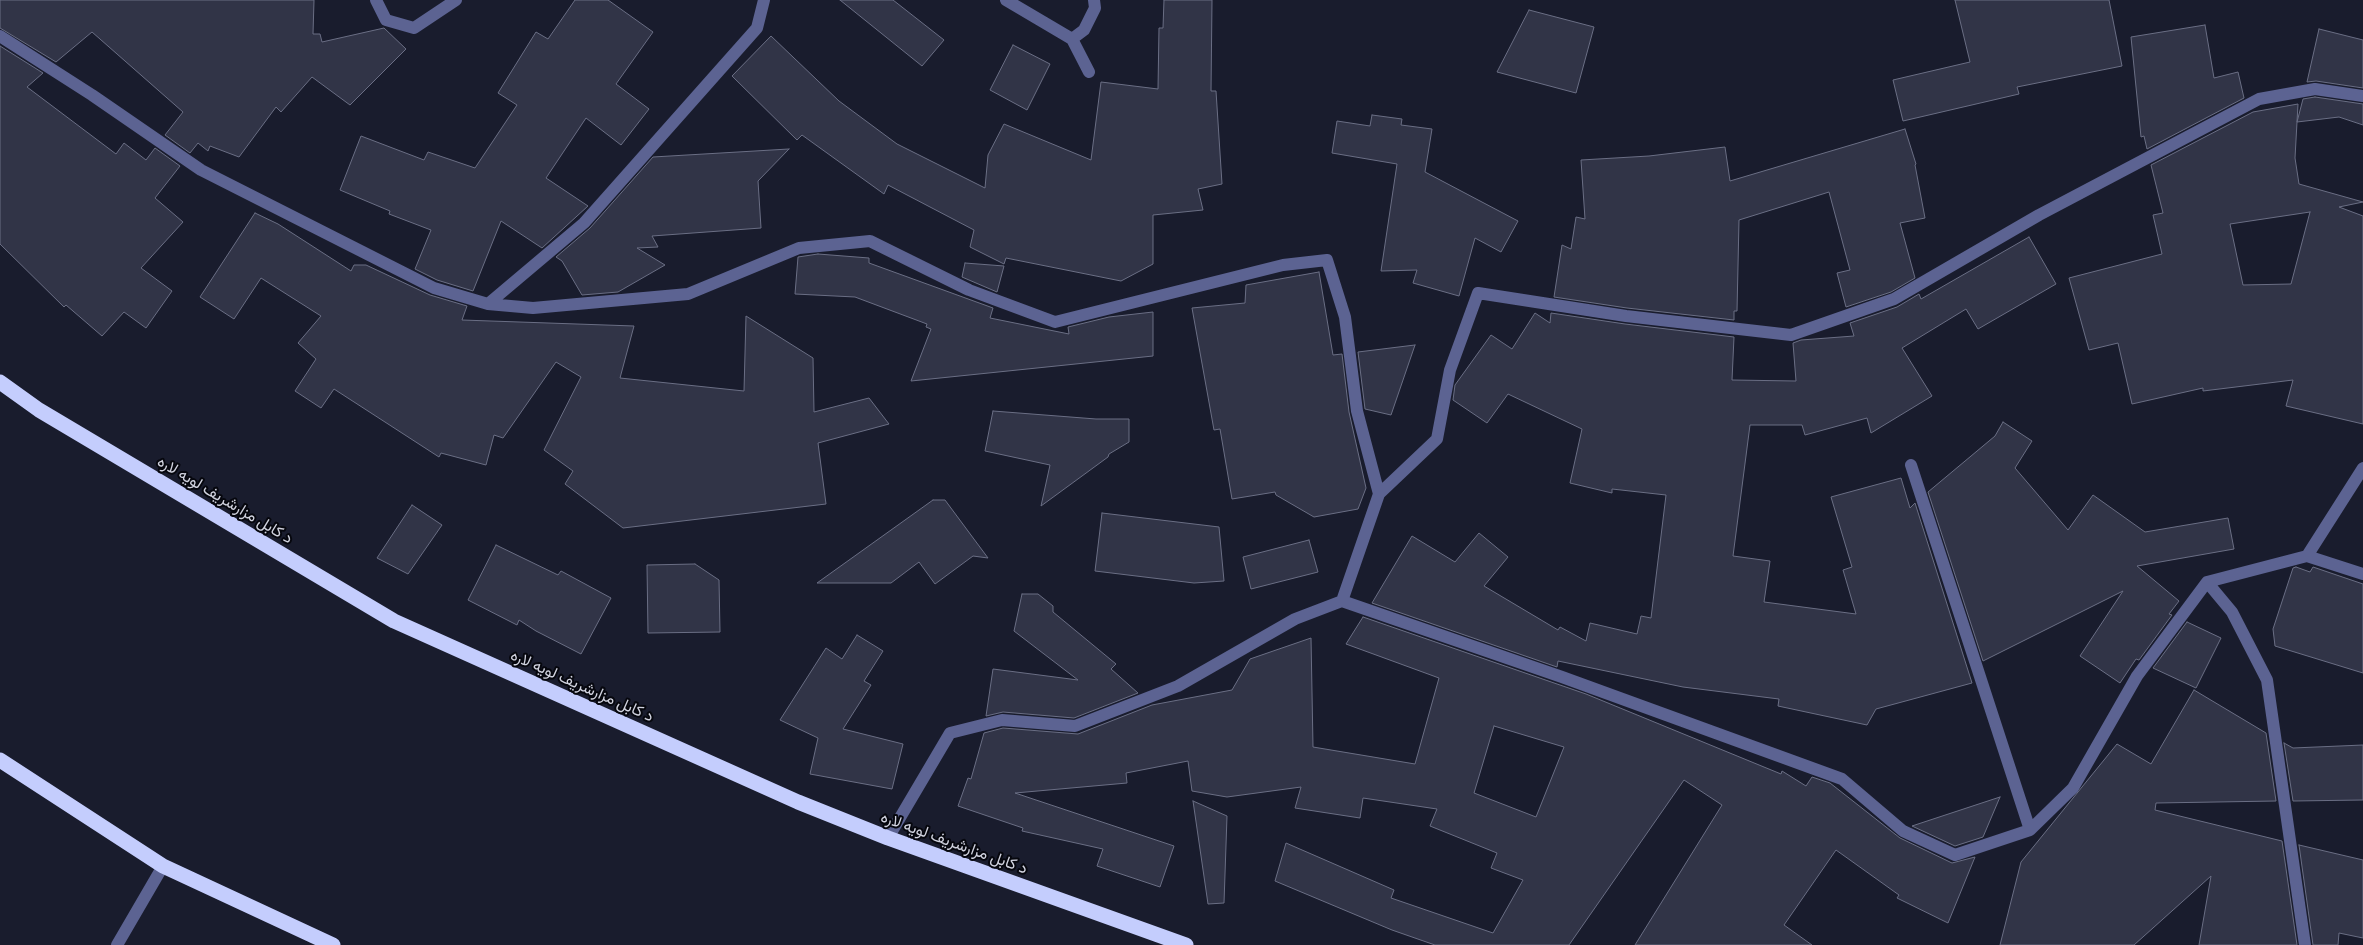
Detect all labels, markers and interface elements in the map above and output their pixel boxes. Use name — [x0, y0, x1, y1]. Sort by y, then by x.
street label: د کابل مزارشریف لویه لاره — [154, 452, 296, 548]
street label: د کابل مزارشریف لویه لاره — [507, 646, 657, 726]
street label: د کابل مزارشریف لویه لاره — [878, 808, 1030, 878]

